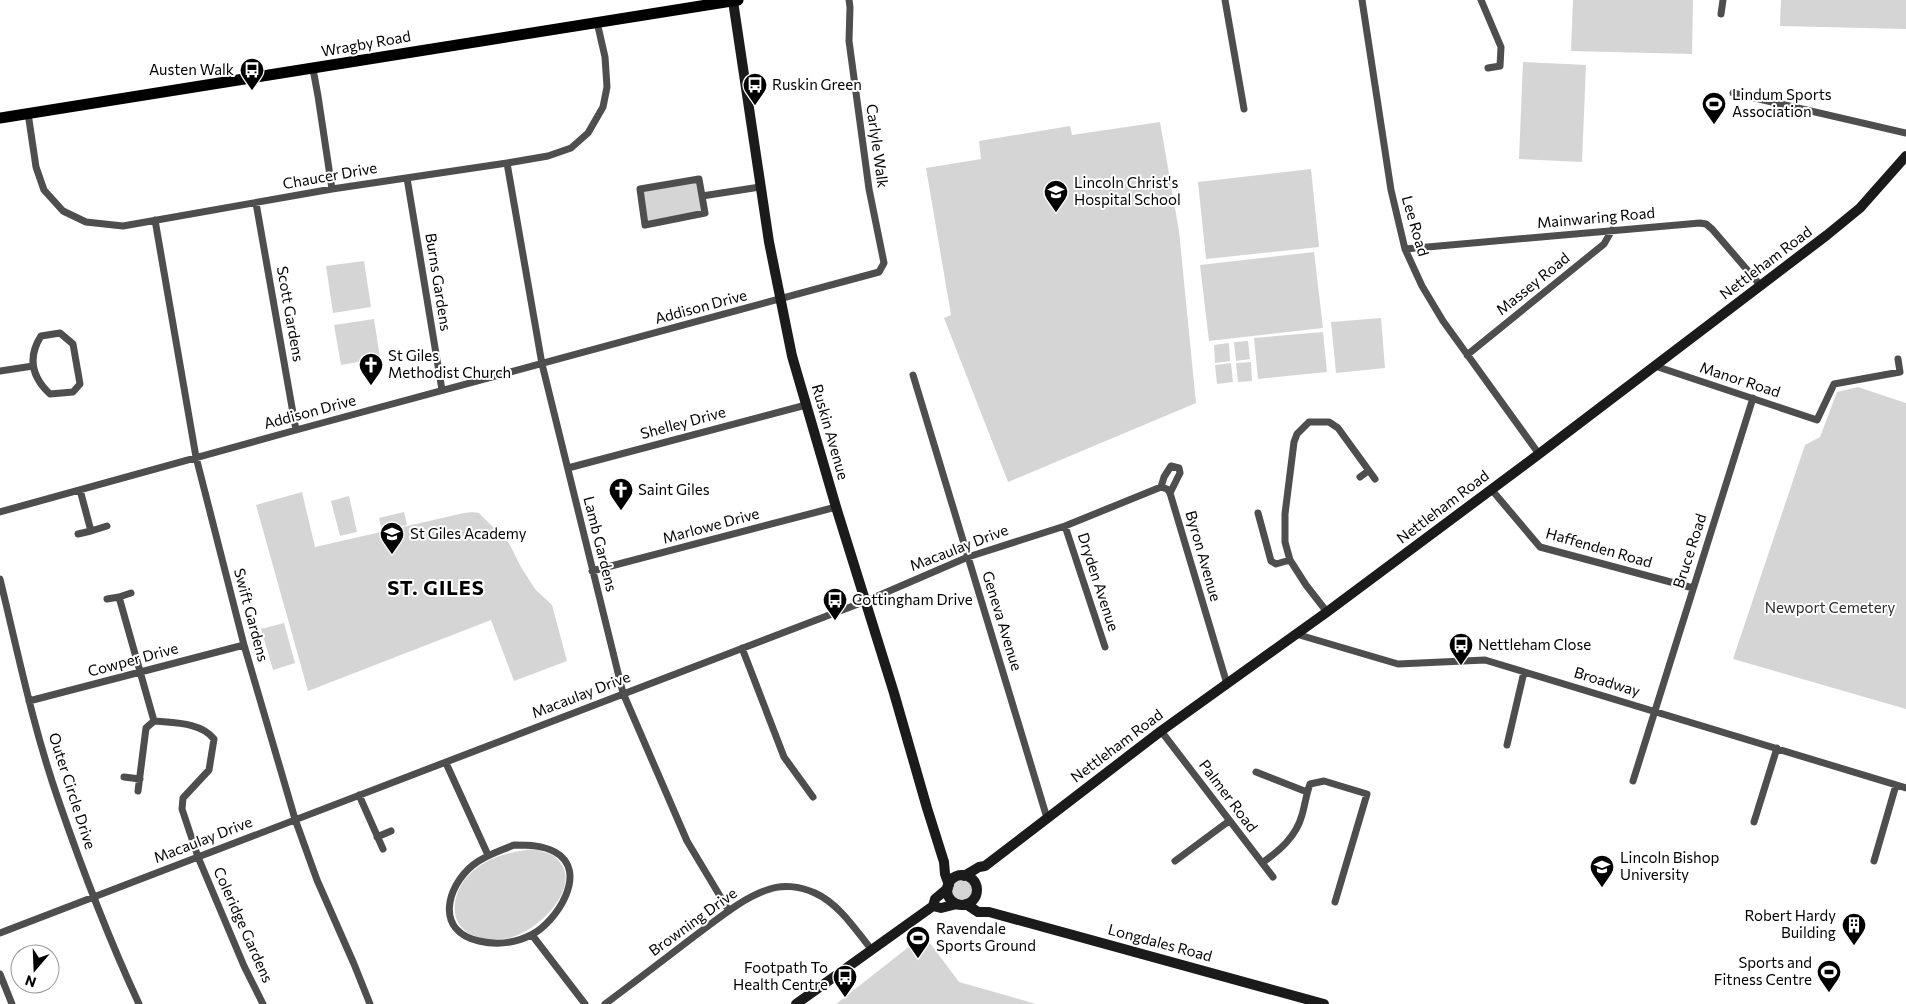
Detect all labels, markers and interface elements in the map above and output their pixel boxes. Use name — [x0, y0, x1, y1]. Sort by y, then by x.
street label: Wragby Road — [320, 26, 412, 60]
bus stop icon: Austen Walk — [239, 57, 265, 91]
place label: Austen Walk — [149, 60, 234, 78]
bus stop icon: Ruskin Green — [742, 72, 768, 106]
place label: Ruskin Green — [772, 75, 862, 93]
place label: Lindum Sports Association — [1732, 85, 1832, 120]
sports icon: Lindum Sports Association — [1701, 91, 1727, 125]
street label: Carlyle Walk — [863, 103, 893, 189]
street label: Chaucer Drive — [281, 158, 379, 192]
place label: Lincoln Christ's Hospital School — [1074, 173, 1181, 208]
school or university icon: Lincoln Christ's Hospital School — [1043, 179, 1069, 213]
street label: Lee Road — [1399, 193, 1433, 258]
street label: Mainwaring Road — [1536, 203, 1656, 231]
street label: Nettleham Road — [1716, 222, 1815, 303]
street label: Burns Gardens — [422, 232, 456, 332]
street label: Massey Road — [1492, 248, 1573, 318]
street label: Scott Gardens — [274, 265, 308, 363]
street label: Addison Drive — [653, 285, 749, 327]
place label: St Giles Methodist Church — [388, 346, 511, 381]
church icon: St Giles Methodist Church — [358, 352, 384, 386]
street label: Manor Road — [1698, 358, 1783, 401]
street label: Ruskin Avenue — [809, 382, 853, 482]
street label: Addison Drive — [262, 390, 358, 432]
street label: Shelley Drive — [638, 402, 727, 442]
street label: Nettleham Road — [1393, 466, 1492, 547]
church icon: Saint Giles — [608, 477, 634, 511]
place label: Saint Giles — [638, 480, 710, 498]
street label: Lamb Gardens — [580, 494, 622, 594]
street label: Marlowe Drive — [660, 503, 761, 547]
street label: Byron Avenue — [1182, 508, 1226, 603]
street label: Bruce Road — [1669, 511, 1710, 590]
street label: Macaulay Drive — [907, 520, 1011, 574]
school or university icon: St Giles Academy — [379, 521, 405, 555]
street label: Haffenden Road — [1544, 523, 1655, 571]
place label: St Giles Academy — [410, 524, 527, 542]
street label: Dryden Avenue — [1075, 530, 1123, 633]
street label: Swift Gardens — [231, 566, 273, 664]
street label: Geneva Avenue — [979, 569, 1027, 673]
district label: ST. GILES — [387, 575, 485, 599]
bus stop icon: Cottingham Drive — [822, 587, 848, 621]
place label: Cottingham Drive — [852, 590, 973, 608]
park label: Newport Cemetery — [1765, 598, 1896, 616]
bus stop icon: Nettleham Close — [1448, 632, 1474, 666]
place label: Nettleham Close — [1478, 635, 1591, 653]
street label: Cowper Drive — [86, 638, 180, 680]
street label: Broadway — [1572, 662, 1643, 700]
street label: Macaulay Drive — [529, 667, 633, 721]
street label: Nettleham Road — [1067, 705, 1166, 786]
street label: Outer Circle Drive — [46, 730, 100, 851]
street label: Palmer Road — [1196, 756, 1262, 835]
street label: Macaulay Drive — [151, 812, 255, 866]
place label: Lincoln Bishop University — [1620, 848, 1720, 883]
school or university icon: Lincoln Bishop University — [1589, 854, 1615, 888]
street label: Coleridge Gardens — [210, 864, 278, 985]
street label: Browning Drive — [645, 883, 740, 959]
place label: Robert Hardy Building — [1744, 906, 1836, 941]
building icon: Robert Hardy Building — [1841, 912, 1867, 946]
place label: Ravendale Sports Ground — [936, 919, 1036, 954]
street label: Longdales Road — [1106, 919, 1214, 965]
sports icon: Ravendale Sports Ground — [905, 925, 931, 959]
north arrow — [10, 944, 60, 994]
place label: Sports and Fitness Centre — [1714, 953, 1812, 988]
place label: Footpath To Health Centre — [733, 958, 828, 993]
sports icon: Sports and Fitness Centre — [1816, 959, 1842, 993]
bus stop icon: Footpath To Health Centre — [832, 964, 858, 998]
text: N — [23, 972, 38, 992]

